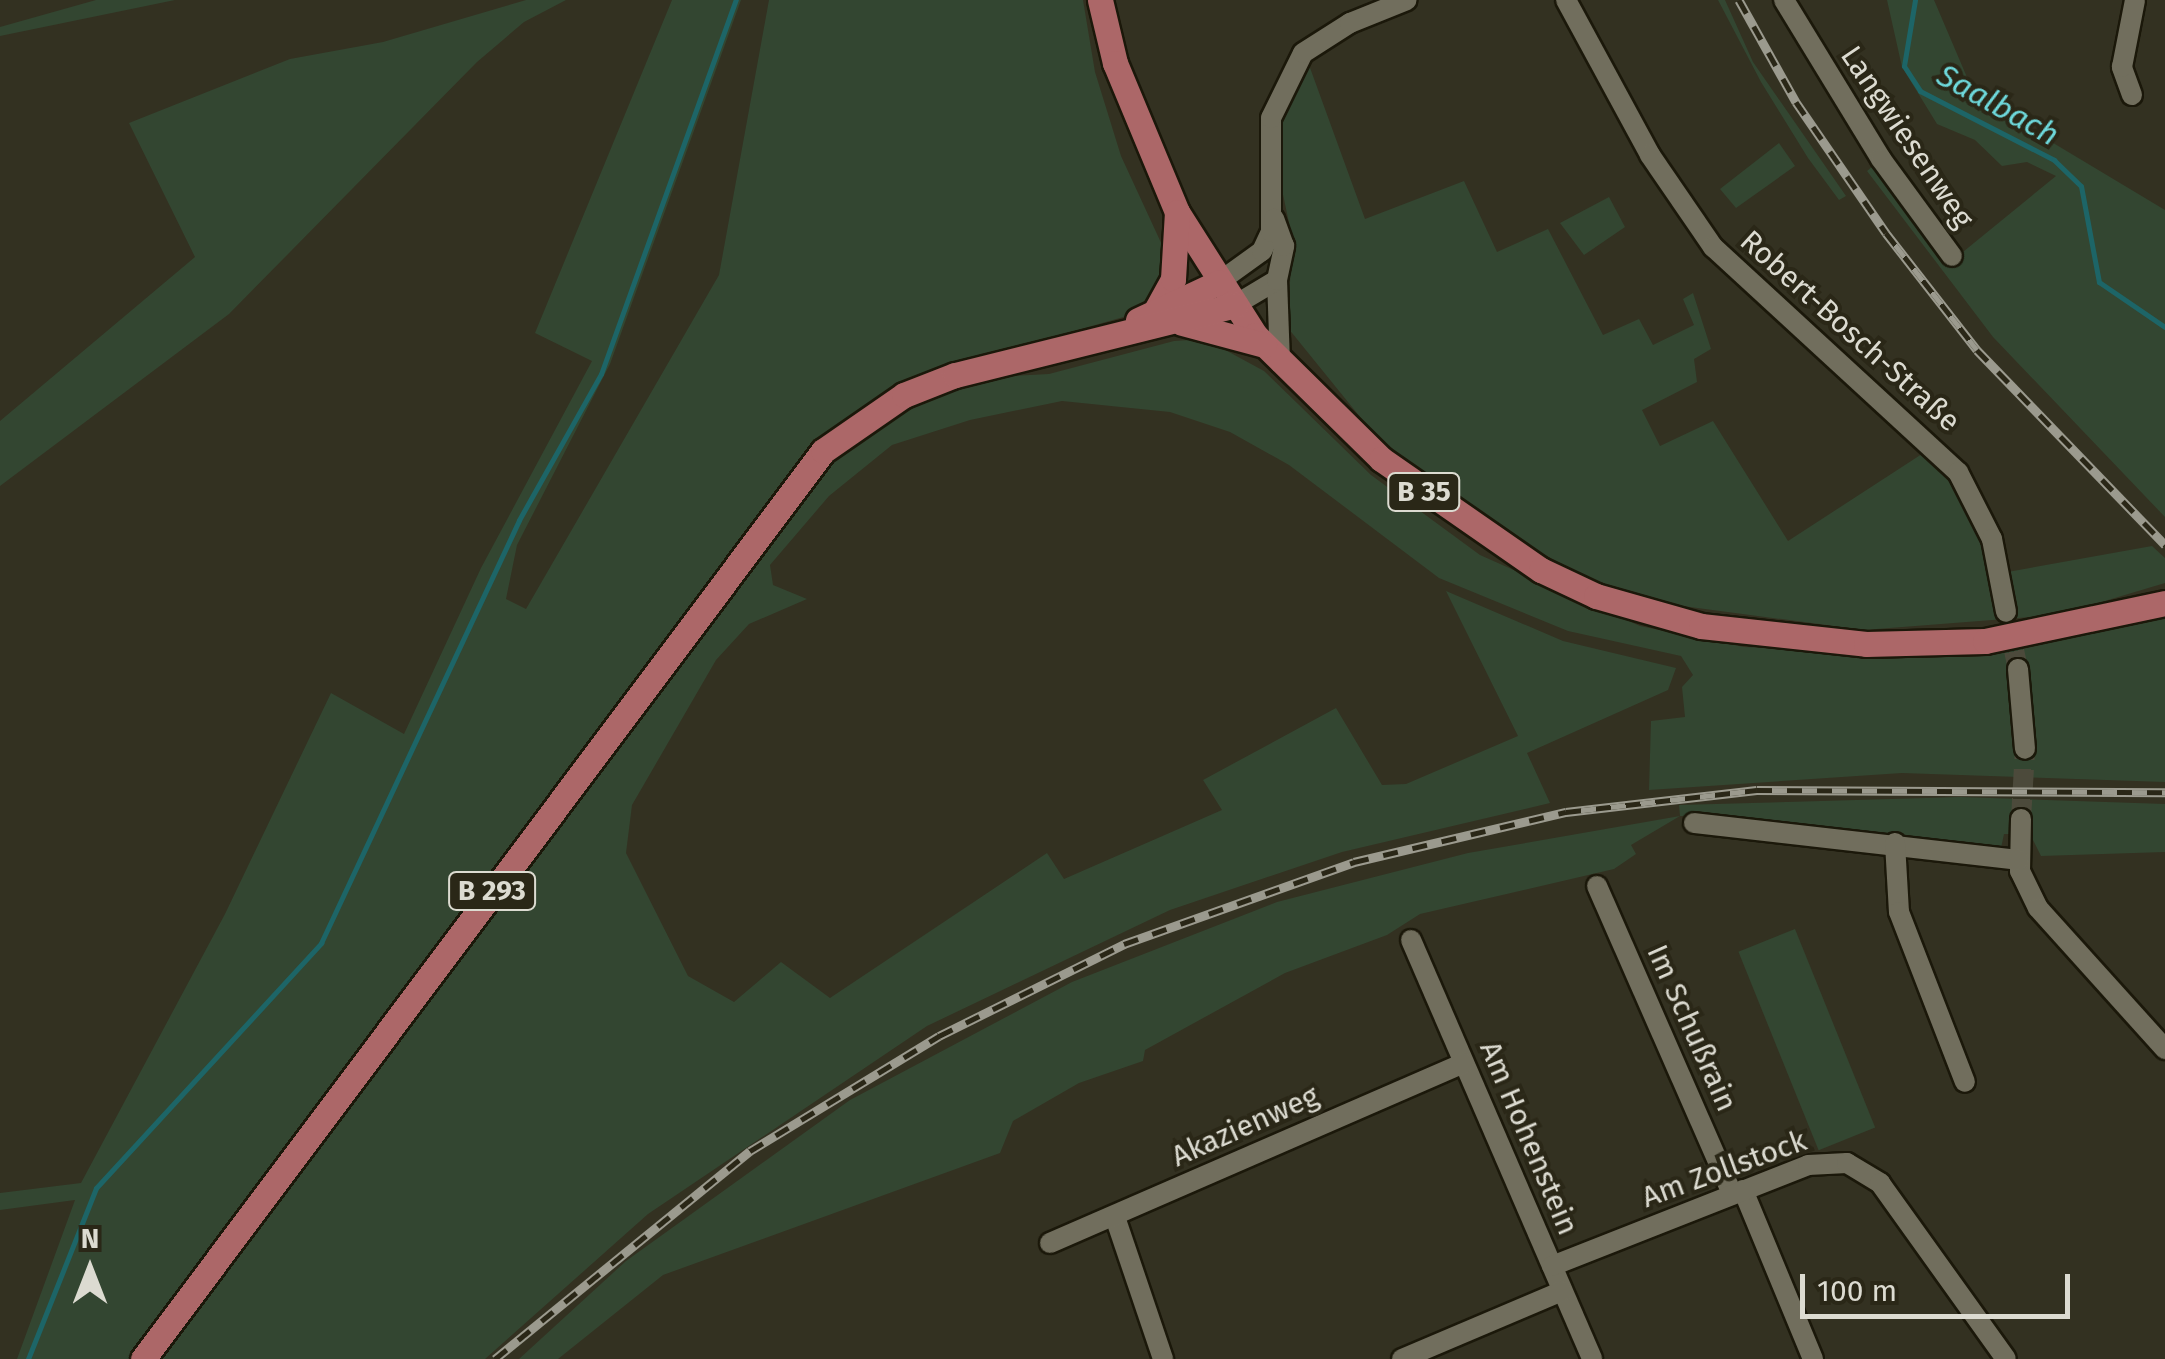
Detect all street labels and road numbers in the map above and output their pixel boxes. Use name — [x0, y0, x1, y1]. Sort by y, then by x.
street label: Langwiesenweg — [1833, 39, 1981, 235]
street label: Robert-Bosch-Straße — [1733, 223, 1967, 439]
road number: B 35 — [1386, 469, 1462, 515]
road number: B 293 — [447, 868, 537, 914]
street label: Im Schußrain — [1639, 939, 1745, 1117]
street label: Am Hohenstein — [1472, 1036, 1586, 1240]
street label: Akazienweg — [1166, 1078, 1324, 1174]
street label: Am Zollstock — [1637, 1123, 1811, 1215]

